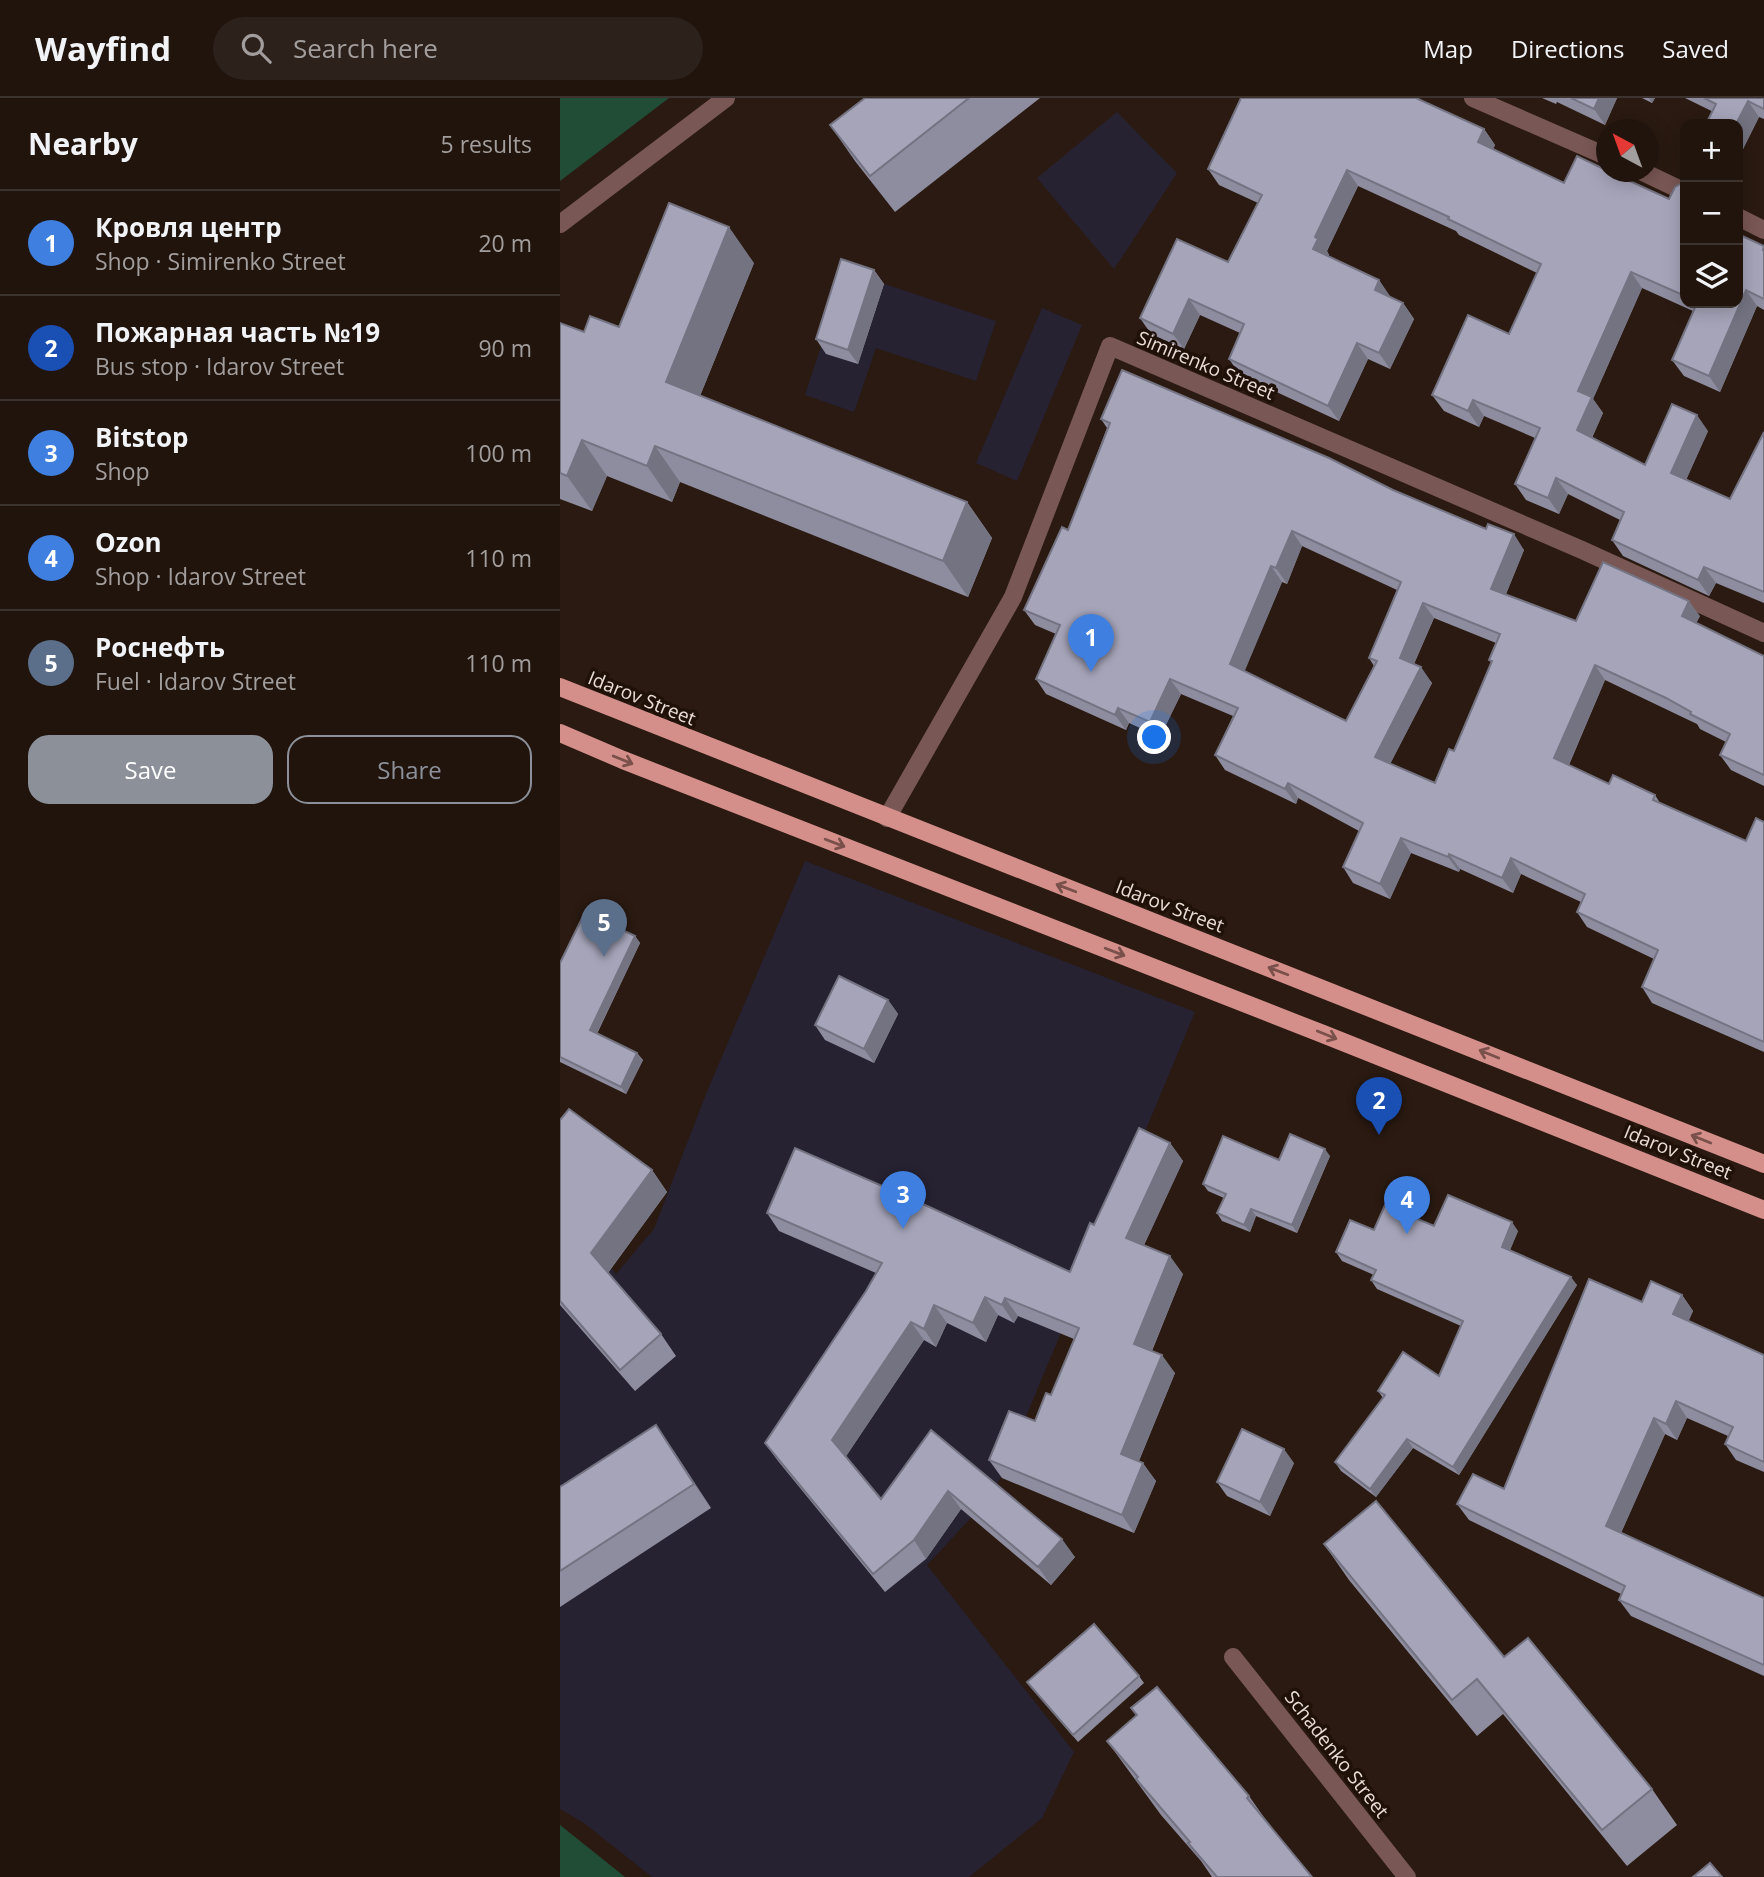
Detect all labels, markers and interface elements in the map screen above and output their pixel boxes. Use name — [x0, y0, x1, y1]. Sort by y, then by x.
search box — [213, 17, 703, 80]
text: Wayfind — [35, 26, 171, 71]
icon: search — [237, 29, 275, 67]
text: Search here — [293, 30, 438, 66]
text: Map — [1423, 32, 1473, 65]
text: Directions — [1511, 32, 1624, 65]
text: Saved — [1662, 32, 1729, 65]
north arrow — [1596, 119, 1659, 182]
map controls — [1680, 119, 1743, 308]
button: + — [1680, 119, 1743, 182]
text: Nearby — [28, 123, 138, 164]
text: 5 results — [441, 128, 532, 160]
button: − — [1680, 182, 1743, 245]
text: Кровля центр — [95, 209, 282, 245]
text: 1 — [44, 227, 58, 259]
text: 20 m — [478, 227, 532, 259]
text: Shop · Simirenko Street — [95, 245, 346, 277]
button: layers — [1680, 245, 1743, 308]
text: Пожарная часть №19 — [95, 314, 380, 350]
street label: Simirenko Street — [1133, 324, 1279, 406]
text: 2 — [44, 332, 58, 364]
text: 90 m — [478, 332, 532, 364]
text: Bus stop · Idarov Street — [95, 350, 344, 382]
text: Bitstop — [95, 419, 188, 455]
text: 3 — [44, 437, 58, 469]
text: 100 m — [465, 437, 532, 469]
text: Shop — [95, 455, 150, 487]
text: Ozon — [95, 524, 162, 560]
text: 4 — [44, 542, 58, 574]
text: 110 m — [465, 542, 532, 574]
text: Shop · Idarov Street — [95, 560, 306, 592]
pin: 1 — [1068, 614, 1114, 672]
text: Роснефть — [95, 629, 225, 665]
text: 5 — [44, 647, 58, 679]
text: 110 m — [465, 647, 532, 679]
text: Fuel · Idarov Street — [95, 665, 296, 697]
street label: Idarov Street — [584, 665, 700, 732]
your location — [1137, 720, 1171, 754]
button: Save — [28, 735, 273, 804]
button: Share — [287, 735, 532, 804]
one-way arrow — [611, 754, 633, 767]
one-way arrow — [823, 837, 845, 850]
street label: Idarov Street — [1112, 873, 1228, 939]
one-way arrow — [1055, 880, 1077, 893]
pin: 5 — [581, 899, 627, 957]
one-way arrow — [1104, 947, 1125, 960]
one-way arrow — [1267, 963, 1289, 976]
one-way arrow — [1315, 1030, 1337, 1043]
one-way arrow — [1479, 1047, 1501, 1060]
pin: 2 — [1356, 1077, 1402, 1135]
street label: Idarov Street — [1620, 1119, 1736, 1186]
one-way arrow — [1690, 1131, 1712, 1144]
pin: 3 — [880, 1171, 926, 1229]
pin: 4 — [1384, 1176, 1430, 1234]
street label: Schadenko Street — [1279, 1685, 1395, 1823]

